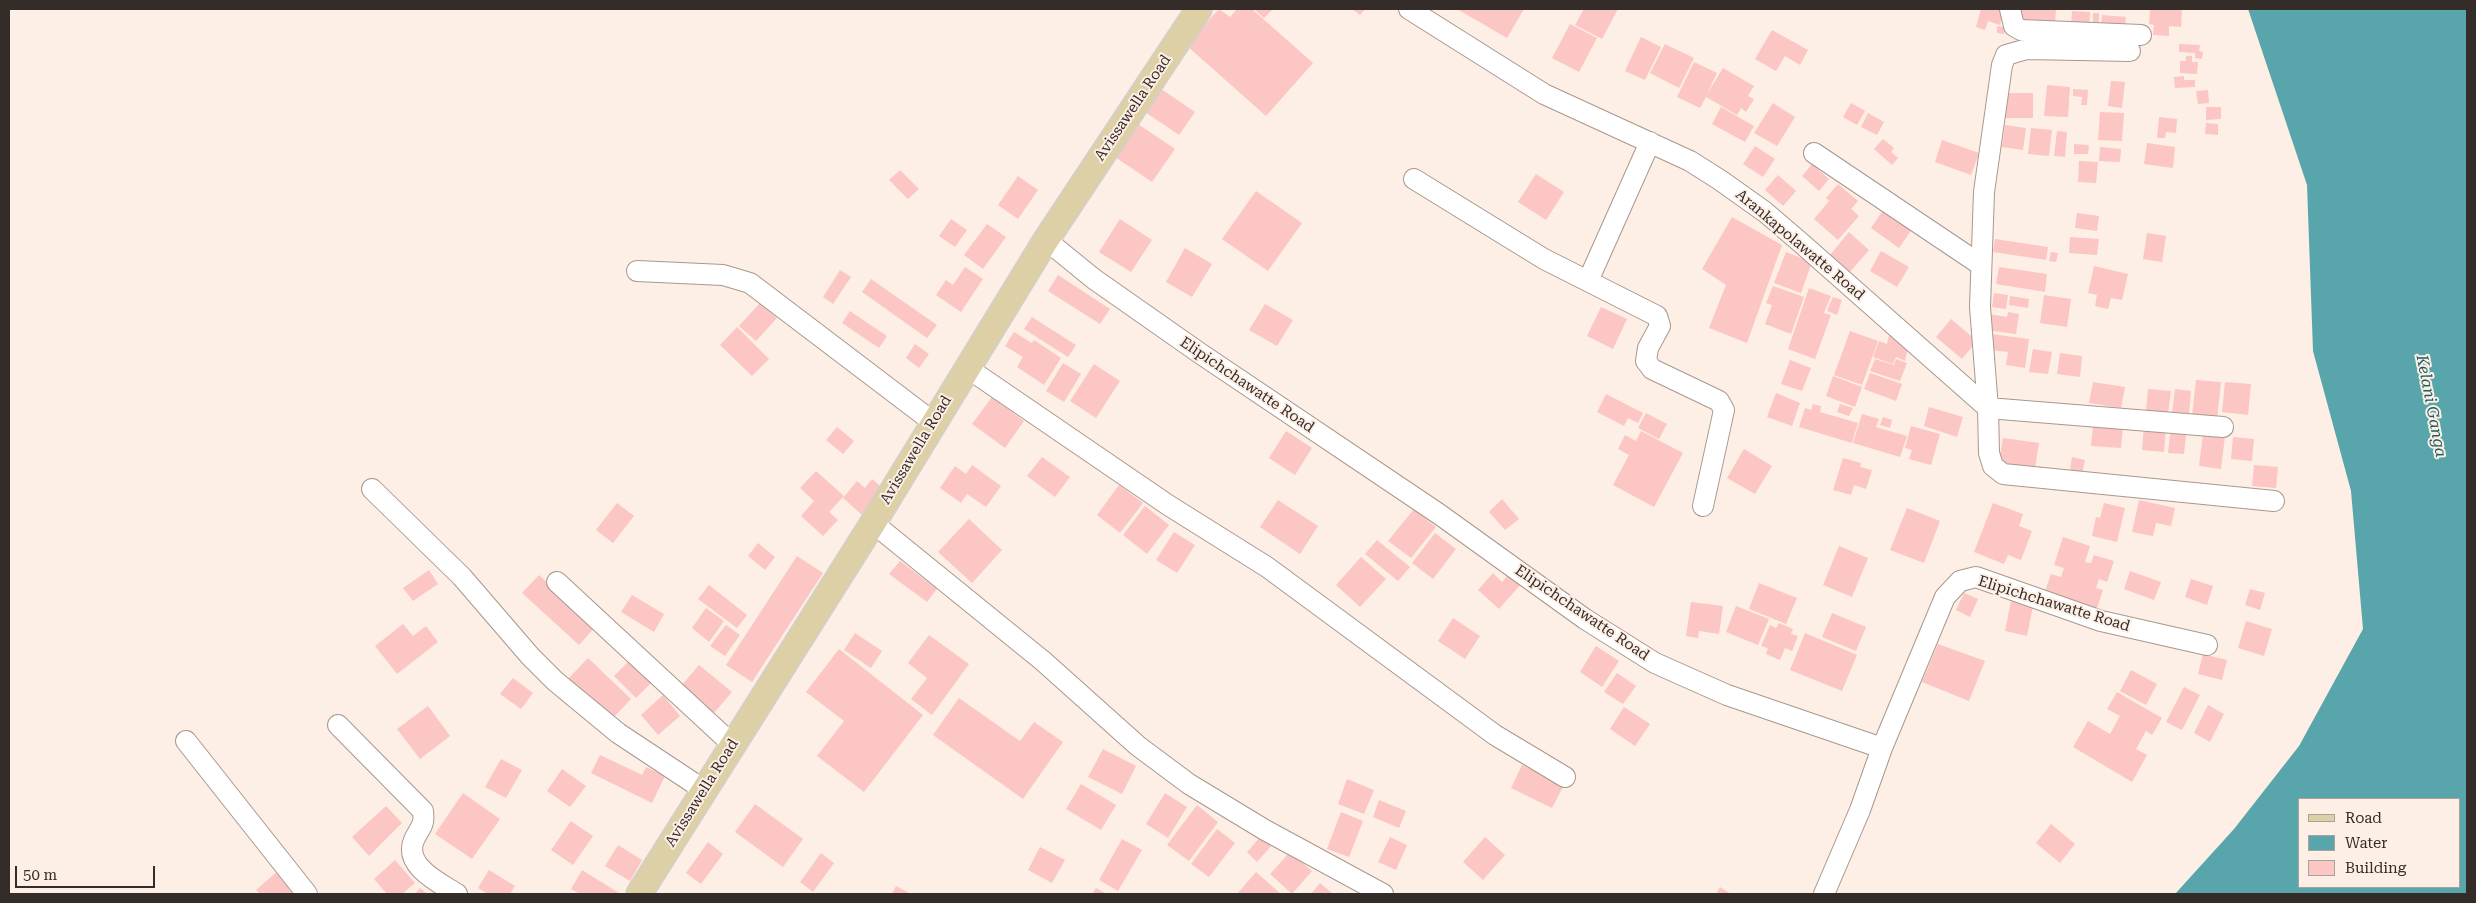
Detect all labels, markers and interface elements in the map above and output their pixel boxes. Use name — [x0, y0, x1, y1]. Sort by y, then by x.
street label: Avissawella Road — [1091, 52, 1175, 164]
street label: Arankapolawatte Road — [1732, 186, 1868, 304]
street label: Elipichchawatte Road — [1177, 333, 1317, 437]
water label: Kelani Ganga — [2412, 353, 2450, 459]
street label: Avissawella Road — [876, 392, 956, 508]
street label: Elipichchawatte Road — [1512, 561, 1652, 665]
street label: Elipichchawatte Road — [1976, 572, 2132, 636]
street label: Avissawella Road — [662, 736, 742, 850]
legend — [2298, 798, 2461, 888]
text: Road — [2345, 809, 2382, 827]
text: Water — [2345, 834, 2387, 852]
scale bar — [18, 856, 158, 888]
text: Building — [2345, 859, 2406, 877]
text: 50 m — [23, 866, 57, 884]

